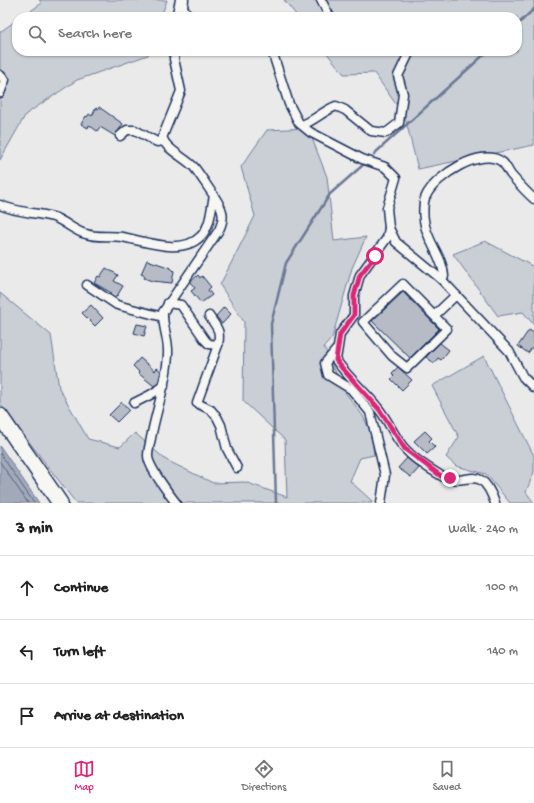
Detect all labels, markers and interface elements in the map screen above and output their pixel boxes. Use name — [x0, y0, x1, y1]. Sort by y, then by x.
search box — [12, 12, 522, 56]
icon: search — [26, 23, 48, 45]
text: Search here — [58, 25, 132, 43]
route start — [366, 247, 384, 265]
route end — [441, 469, 459, 487]
text: 3 min — [16, 519, 53, 539]
text: Walk · 240 m — [449, 522, 518, 537]
icon: ahead — [16, 577, 38, 599]
text: Continue — [54, 579, 108, 597]
text: 100 m — [486, 580, 518, 595]
icon: left — [16, 641, 38, 663]
text: Turn left — [54, 643, 105, 661]
text: 140 m — [487, 644, 518, 659]
icon: arrive — [16, 705, 38, 727]
text: Arrive at destination — [54, 707, 184, 725]
tab: Map — [73, 758, 95, 794]
tab: Directions — [242, 758, 286, 794]
tab: Saved — [433, 758, 461, 794]

